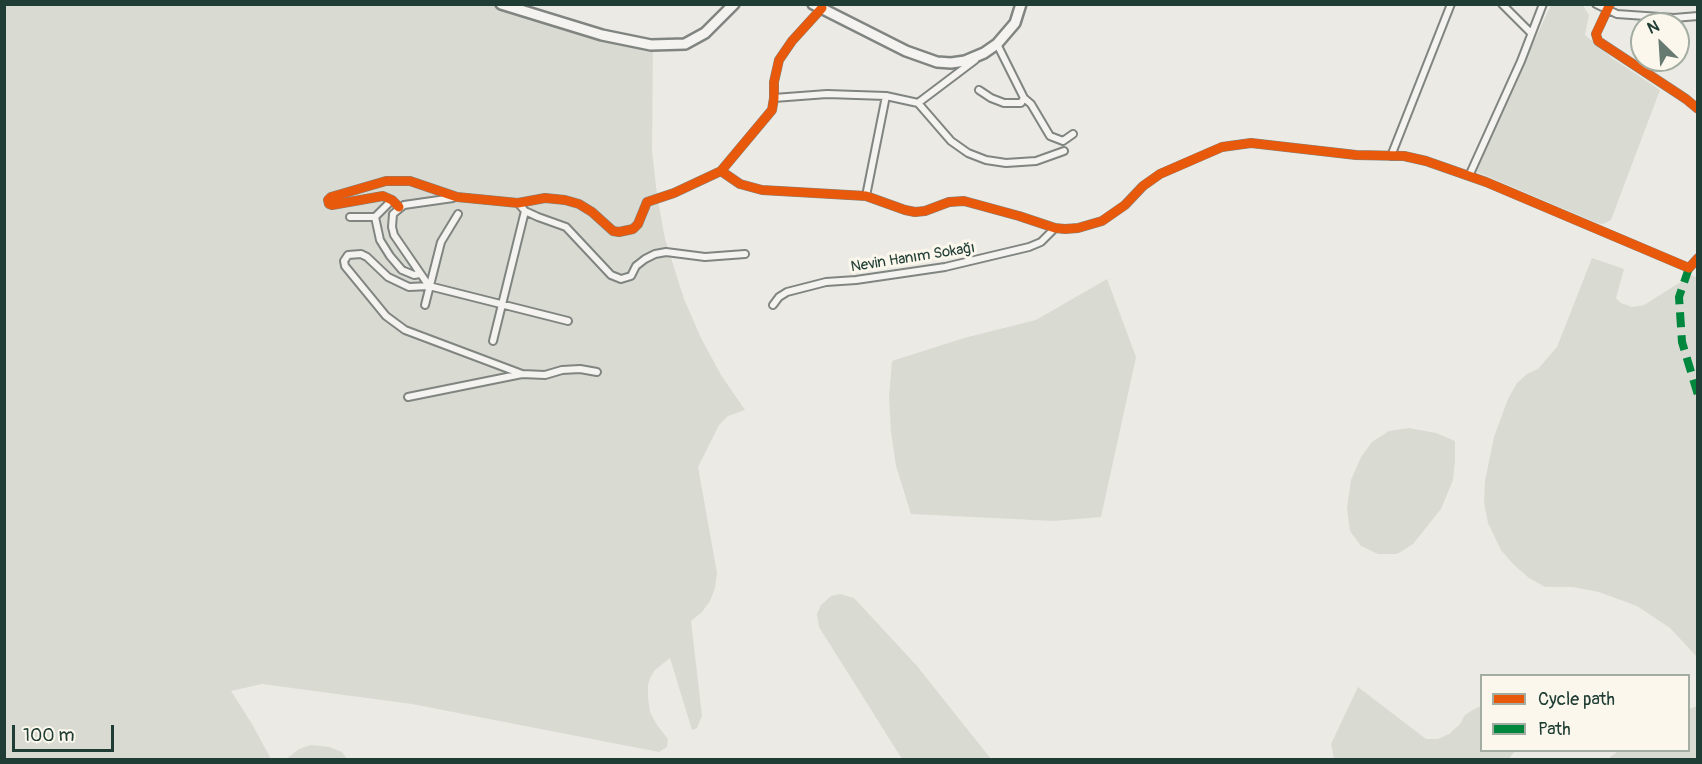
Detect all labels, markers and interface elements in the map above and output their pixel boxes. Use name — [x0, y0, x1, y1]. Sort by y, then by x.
north arrow — [1630, 12, 1690, 72]
text: N — [1644, 16, 1662, 39]
street label: Nevin Hanım Sokağı — [850, 239, 976, 277]
legend — [1480, 674, 1690, 752]
text: Cycle path — [1538, 688, 1615, 711]
scale bar — [15, 713, 117, 751]
text: Path — [1538, 718, 1571, 741]
text: 100 m — [23, 724, 75, 747]

